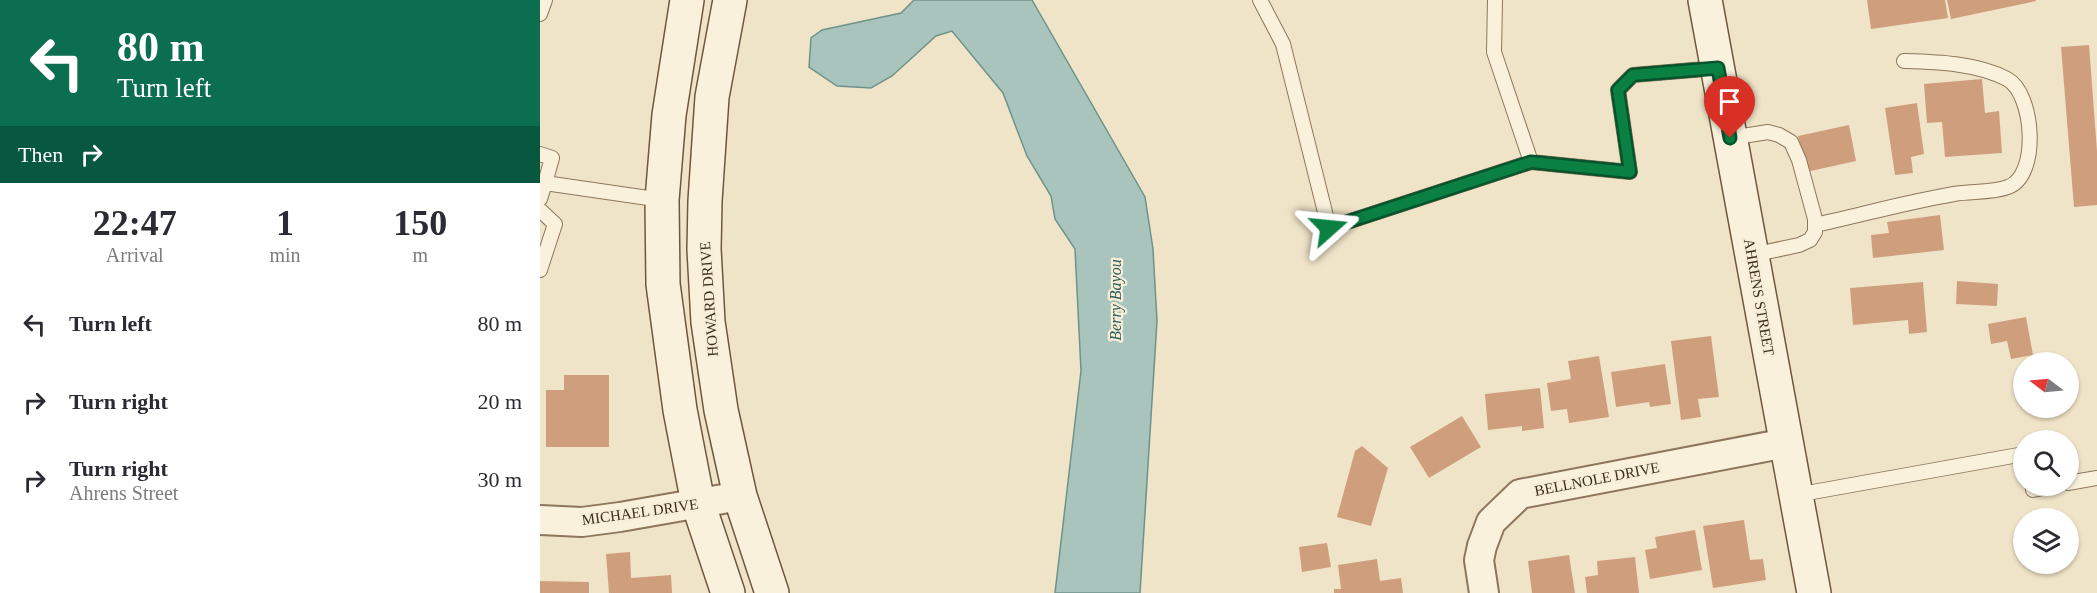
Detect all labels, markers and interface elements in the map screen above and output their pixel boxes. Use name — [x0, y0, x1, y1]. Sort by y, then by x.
icon: left — [18, 24, 96, 102]
text: 80 m — [117, 24, 205, 70]
text: Turn left — [117, 73, 211, 103]
pin — [1704, 76, 1755, 138]
icon: arrive — [1713, 85, 1746, 118]
icon: right — [75, 138, 108, 171]
text: Then — [18, 142, 63, 167]
position arrow — [1297, 196, 1361, 260]
text: 22:47 — [93, 203, 177, 243]
text: 1 — [276, 203, 294, 243]
text: 150 — [393, 203, 447, 243]
street label: AHRENS STREET — [1741, 237, 1777, 357]
street label: HOWARD DRIVE — [697, 241, 721, 357]
text: Arrival — [106, 244, 164, 266]
text: min — [269, 244, 301, 266]
text: m — [413, 244, 428, 266]
water label: Berry Bayou — [1107, 259, 1125, 341]
icon: left — [18, 308, 51, 341]
text: Turn left — [69, 311, 152, 336]
text: 80 m — [477, 311, 522, 336]
north arrow — [2013, 352, 2079, 418]
map controls — [2013, 352, 2079, 574]
icon: right — [18, 386, 51, 419]
text: Turn right — [69, 389, 168, 414]
text: 20 m — [477, 389, 522, 414]
button: search — [2013, 430, 2079, 496]
text: Turn right — [69, 456, 168, 481]
street label: BELLNOLE DRIVE — [1533, 459, 1661, 499]
icon: right — [18, 464, 51, 497]
text: 30 m — [477, 467, 522, 492]
text: Ahrens Street — [69, 482, 178, 504]
street label: MICHAEL DRIVE — [581, 496, 699, 528]
button: layers — [2013, 508, 2079, 574]

